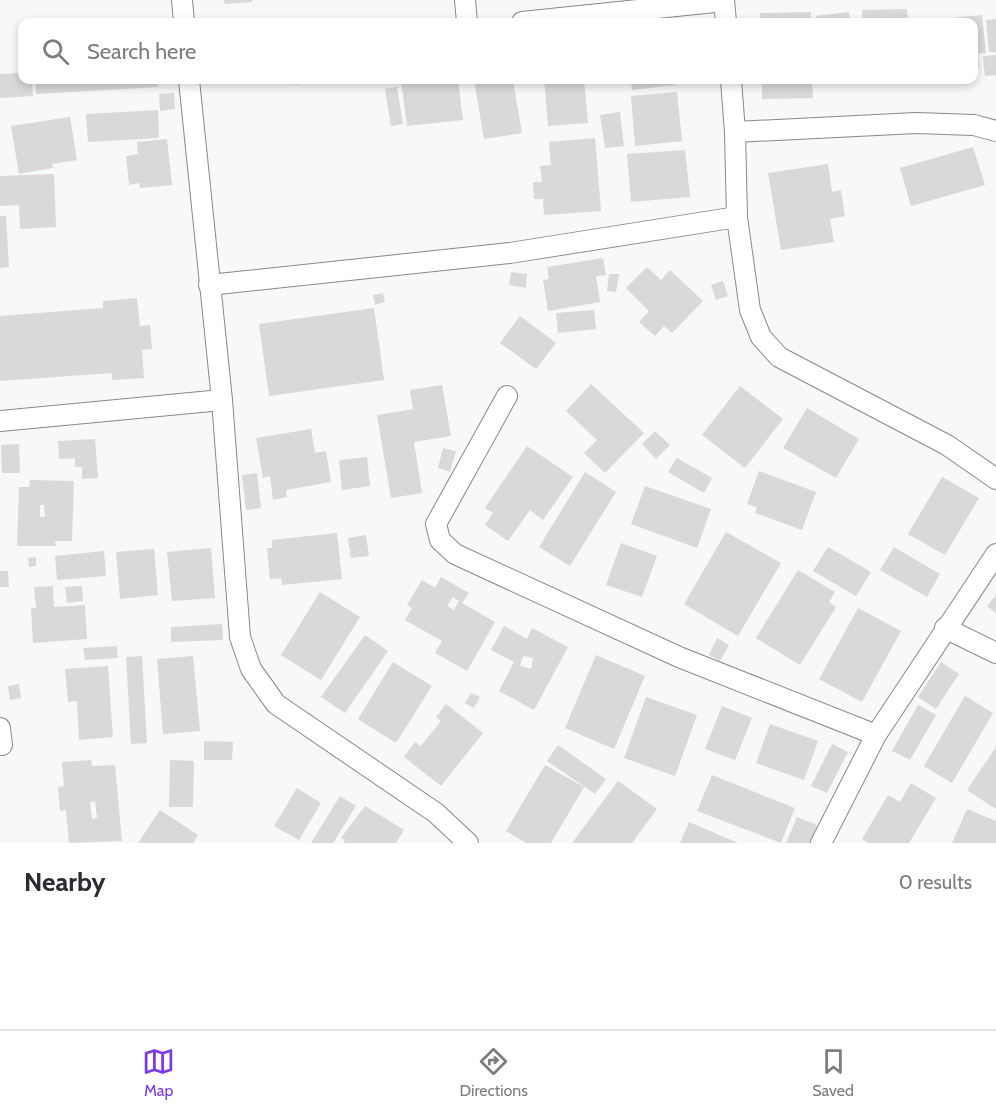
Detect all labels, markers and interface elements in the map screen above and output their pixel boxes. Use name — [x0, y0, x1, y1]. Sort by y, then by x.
search box — [18, 18, 978, 84]
icon: search — [39, 35, 72, 68]
text: Search here — [87, 38, 196, 65]
text: Nearby — [24, 866, 105, 898]
text: 0 results — [899, 870, 972, 894]
tab: Map — [142, 1045, 175, 1100]
tab: Directions — [460, 1045, 528, 1100]
tab: Saved — [812, 1045, 854, 1100]

